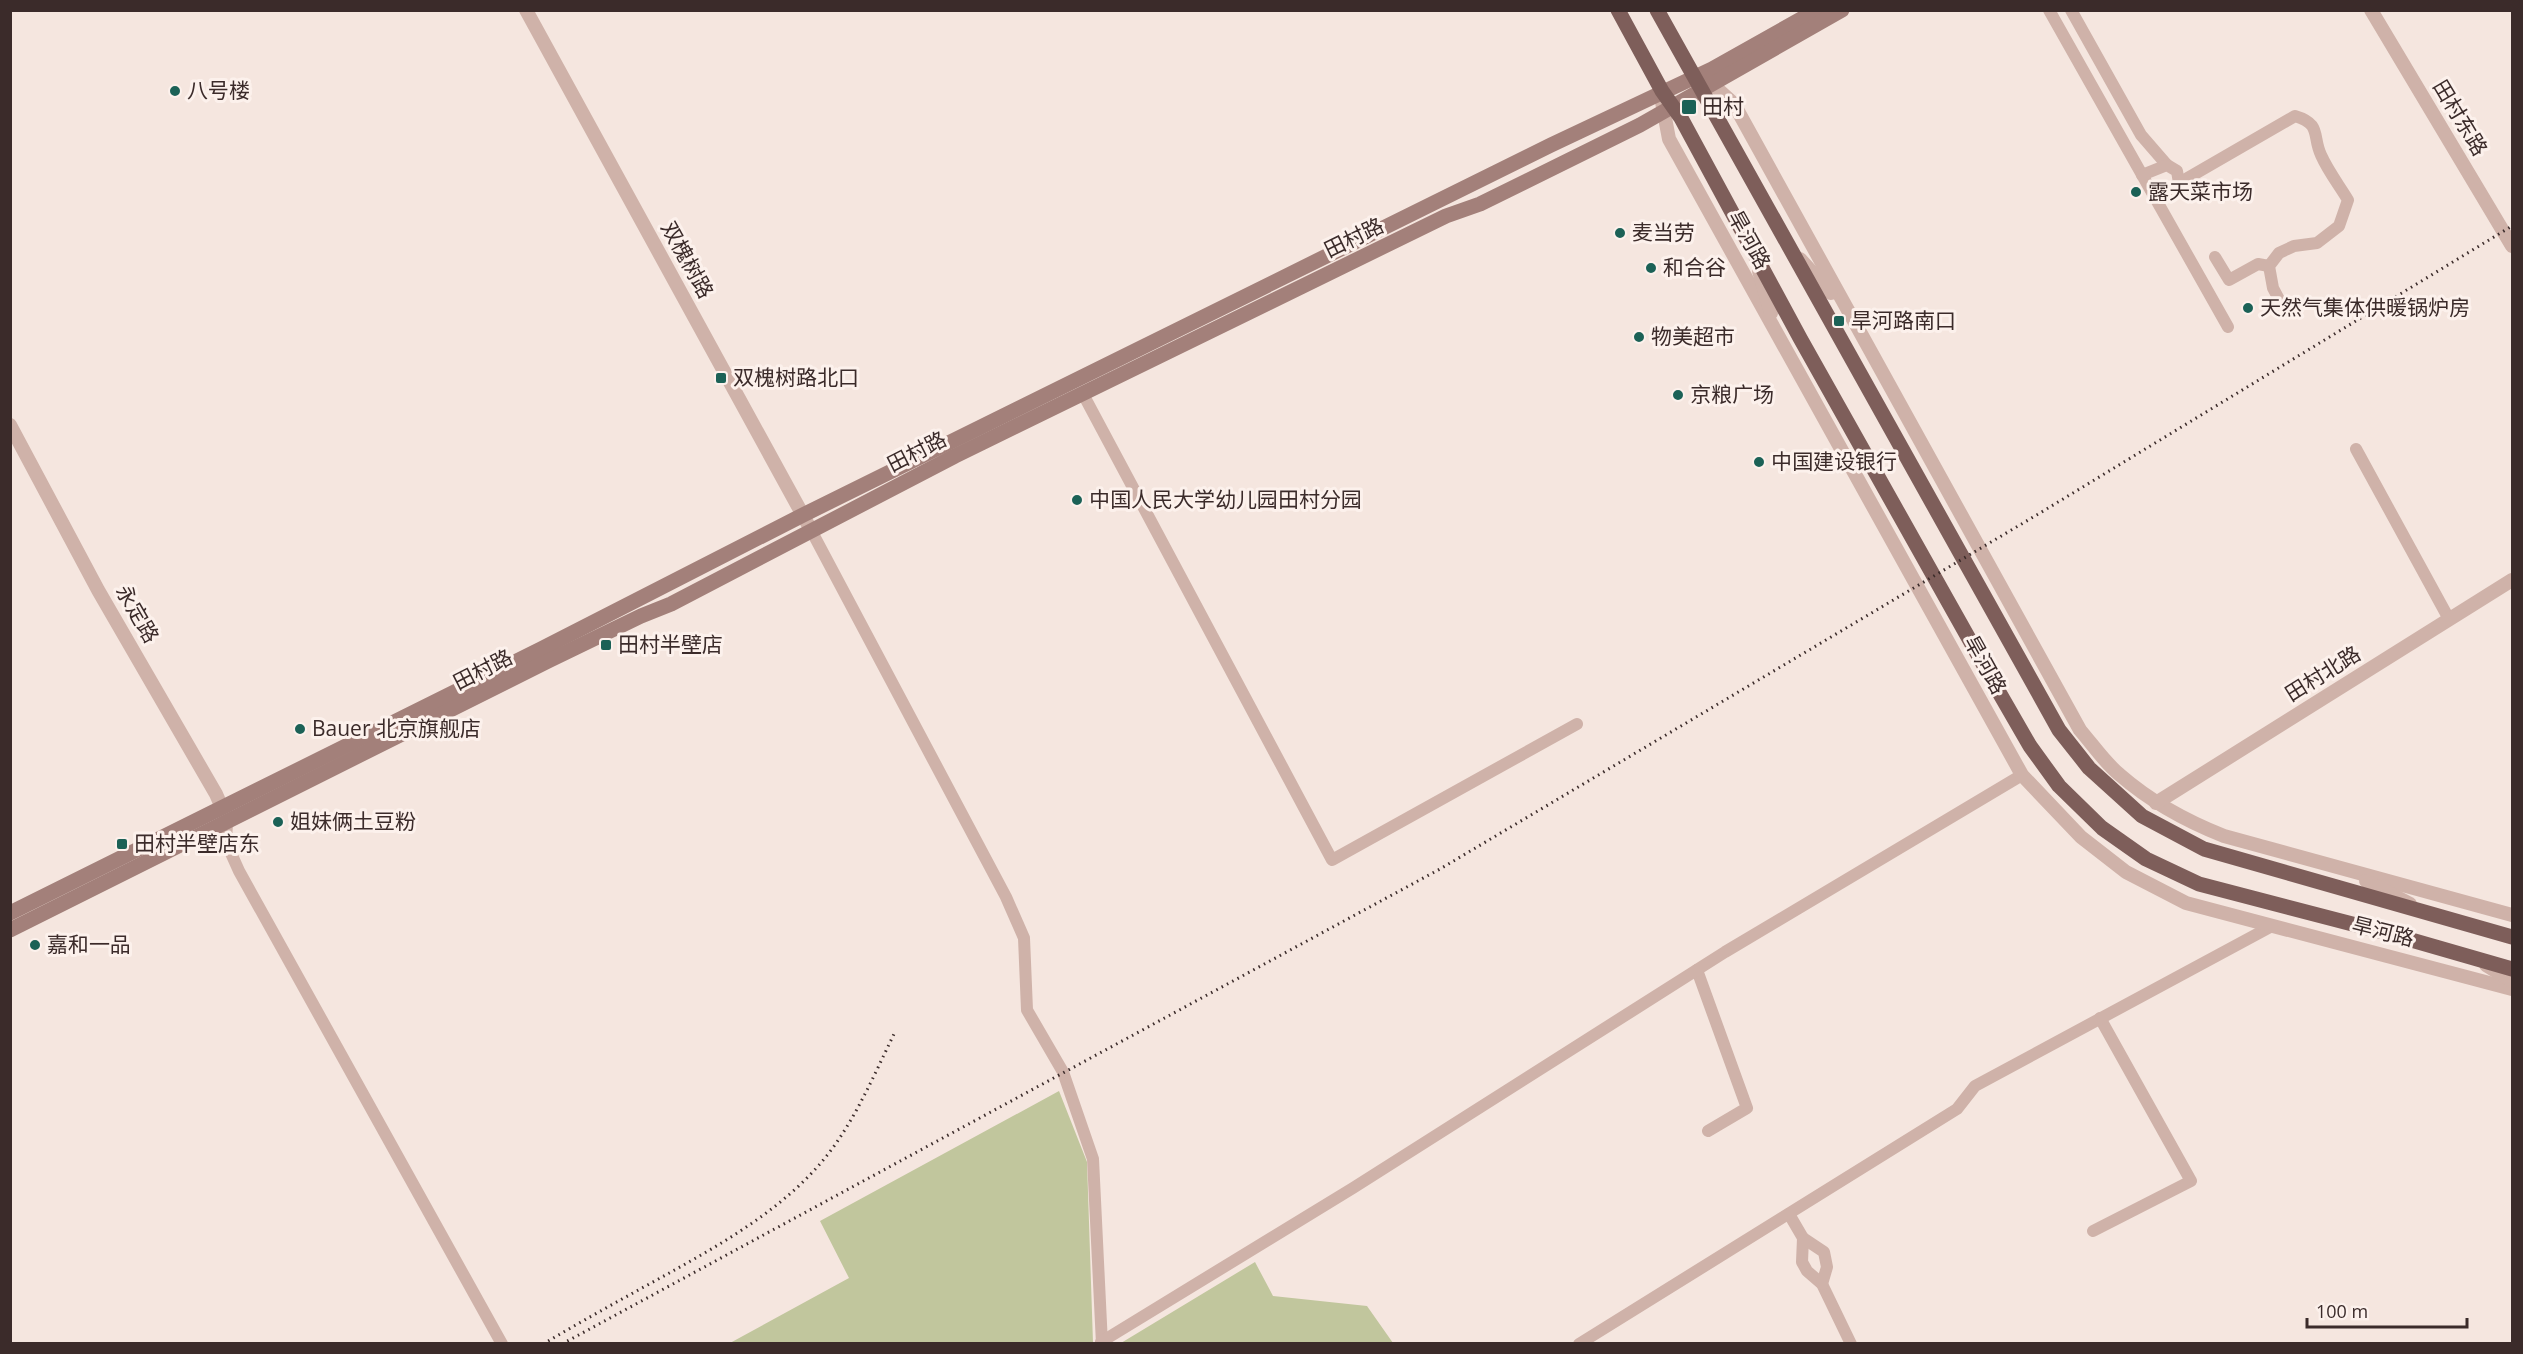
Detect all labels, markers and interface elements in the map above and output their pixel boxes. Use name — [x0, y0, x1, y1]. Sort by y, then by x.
street label: 田村东路 — [2427, 74, 2494, 161]
place label: 八号楼 — [187, 76, 250, 104]
marker: 八号楼 — [168, 84, 182, 98]
place label: 田村 — [1702, 92, 1744, 120]
marker: 田村 — [1680, 98, 1698, 116]
place label: 露天菜市场 — [2148, 177, 2253, 205]
marker: 露天菜市场 — [2129, 185, 2143, 199]
street label: 旱河路 — [1722, 205, 1777, 274]
street label: 田村路 — [1319, 211, 1388, 263]
street label: 双槐树路 — [655, 216, 720, 303]
place label: 麦当劳 — [1632, 218, 1695, 246]
marker: 麦当劳 — [1613, 226, 1627, 240]
place label: 和合谷 — [1663, 253, 1726, 281]
marker: 和合谷 — [1644, 261, 1658, 275]
place label: 天然气集体供暖锅炉房 — [2260, 293, 2470, 321]
marker: 天然气集体供暖锅炉房 — [2241, 301, 2255, 315]
place label: 旱河路南口 — [1851, 306, 1956, 334]
marker: 旱河路南口 — [1832, 314, 1846, 328]
place label: 物美超市 — [1651, 322, 1735, 350]
marker: 物美超市 — [1632, 330, 1646, 344]
place label: 双槐树路北口 — [733, 363, 859, 391]
marker: 双槐树路北口 — [714, 371, 728, 385]
place label: 京粮广场 — [1690, 380, 1774, 408]
marker: 京粮广场 — [1671, 388, 1685, 402]
street label: 田村路 — [882, 424, 951, 478]
place label: 中国建设银行 — [1771, 447, 1897, 475]
marker: 中国建设银行 — [1752, 455, 1766, 469]
place label: 中国人民大学幼儿园田村分园 — [1089, 485, 1362, 513]
marker: 中国人民大学幼儿园田村分园 — [1070, 493, 1084, 507]
street label: 永定路 — [110, 579, 166, 648]
place label: 田村半壁店 — [618, 630, 723, 658]
street label: 旱河路 — [1958, 630, 2013, 699]
marker: 田村半壁店 — [599, 638, 613, 652]
street label: 田村北路 — [2279, 639, 2366, 707]
street label: 田村路 — [448, 642, 517, 696]
place label: Bauer 北京旗舰店 — [312, 714, 481, 742]
marker: Bauer 北京旗舰店 — [293, 722, 307, 736]
place label: 姐妹俩土豆粉 — [290, 807, 416, 835]
marker: 姐妹俩土豆粉 — [271, 815, 285, 829]
place label: 田村半壁店东 — [134, 829, 260, 857]
marker: 田村半壁店东 — [115, 837, 129, 851]
street label: 旱河路 — [2349, 910, 2417, 952]
place label: 嘉和一品 — [47, 930, 131, 958]
marker: 嘉和一品 — [28, 938, 42, 952]
scale bar — [2307, 1291, 2468, 1329]
text: 100 m — [2316, 1299, 2368, 1323]

